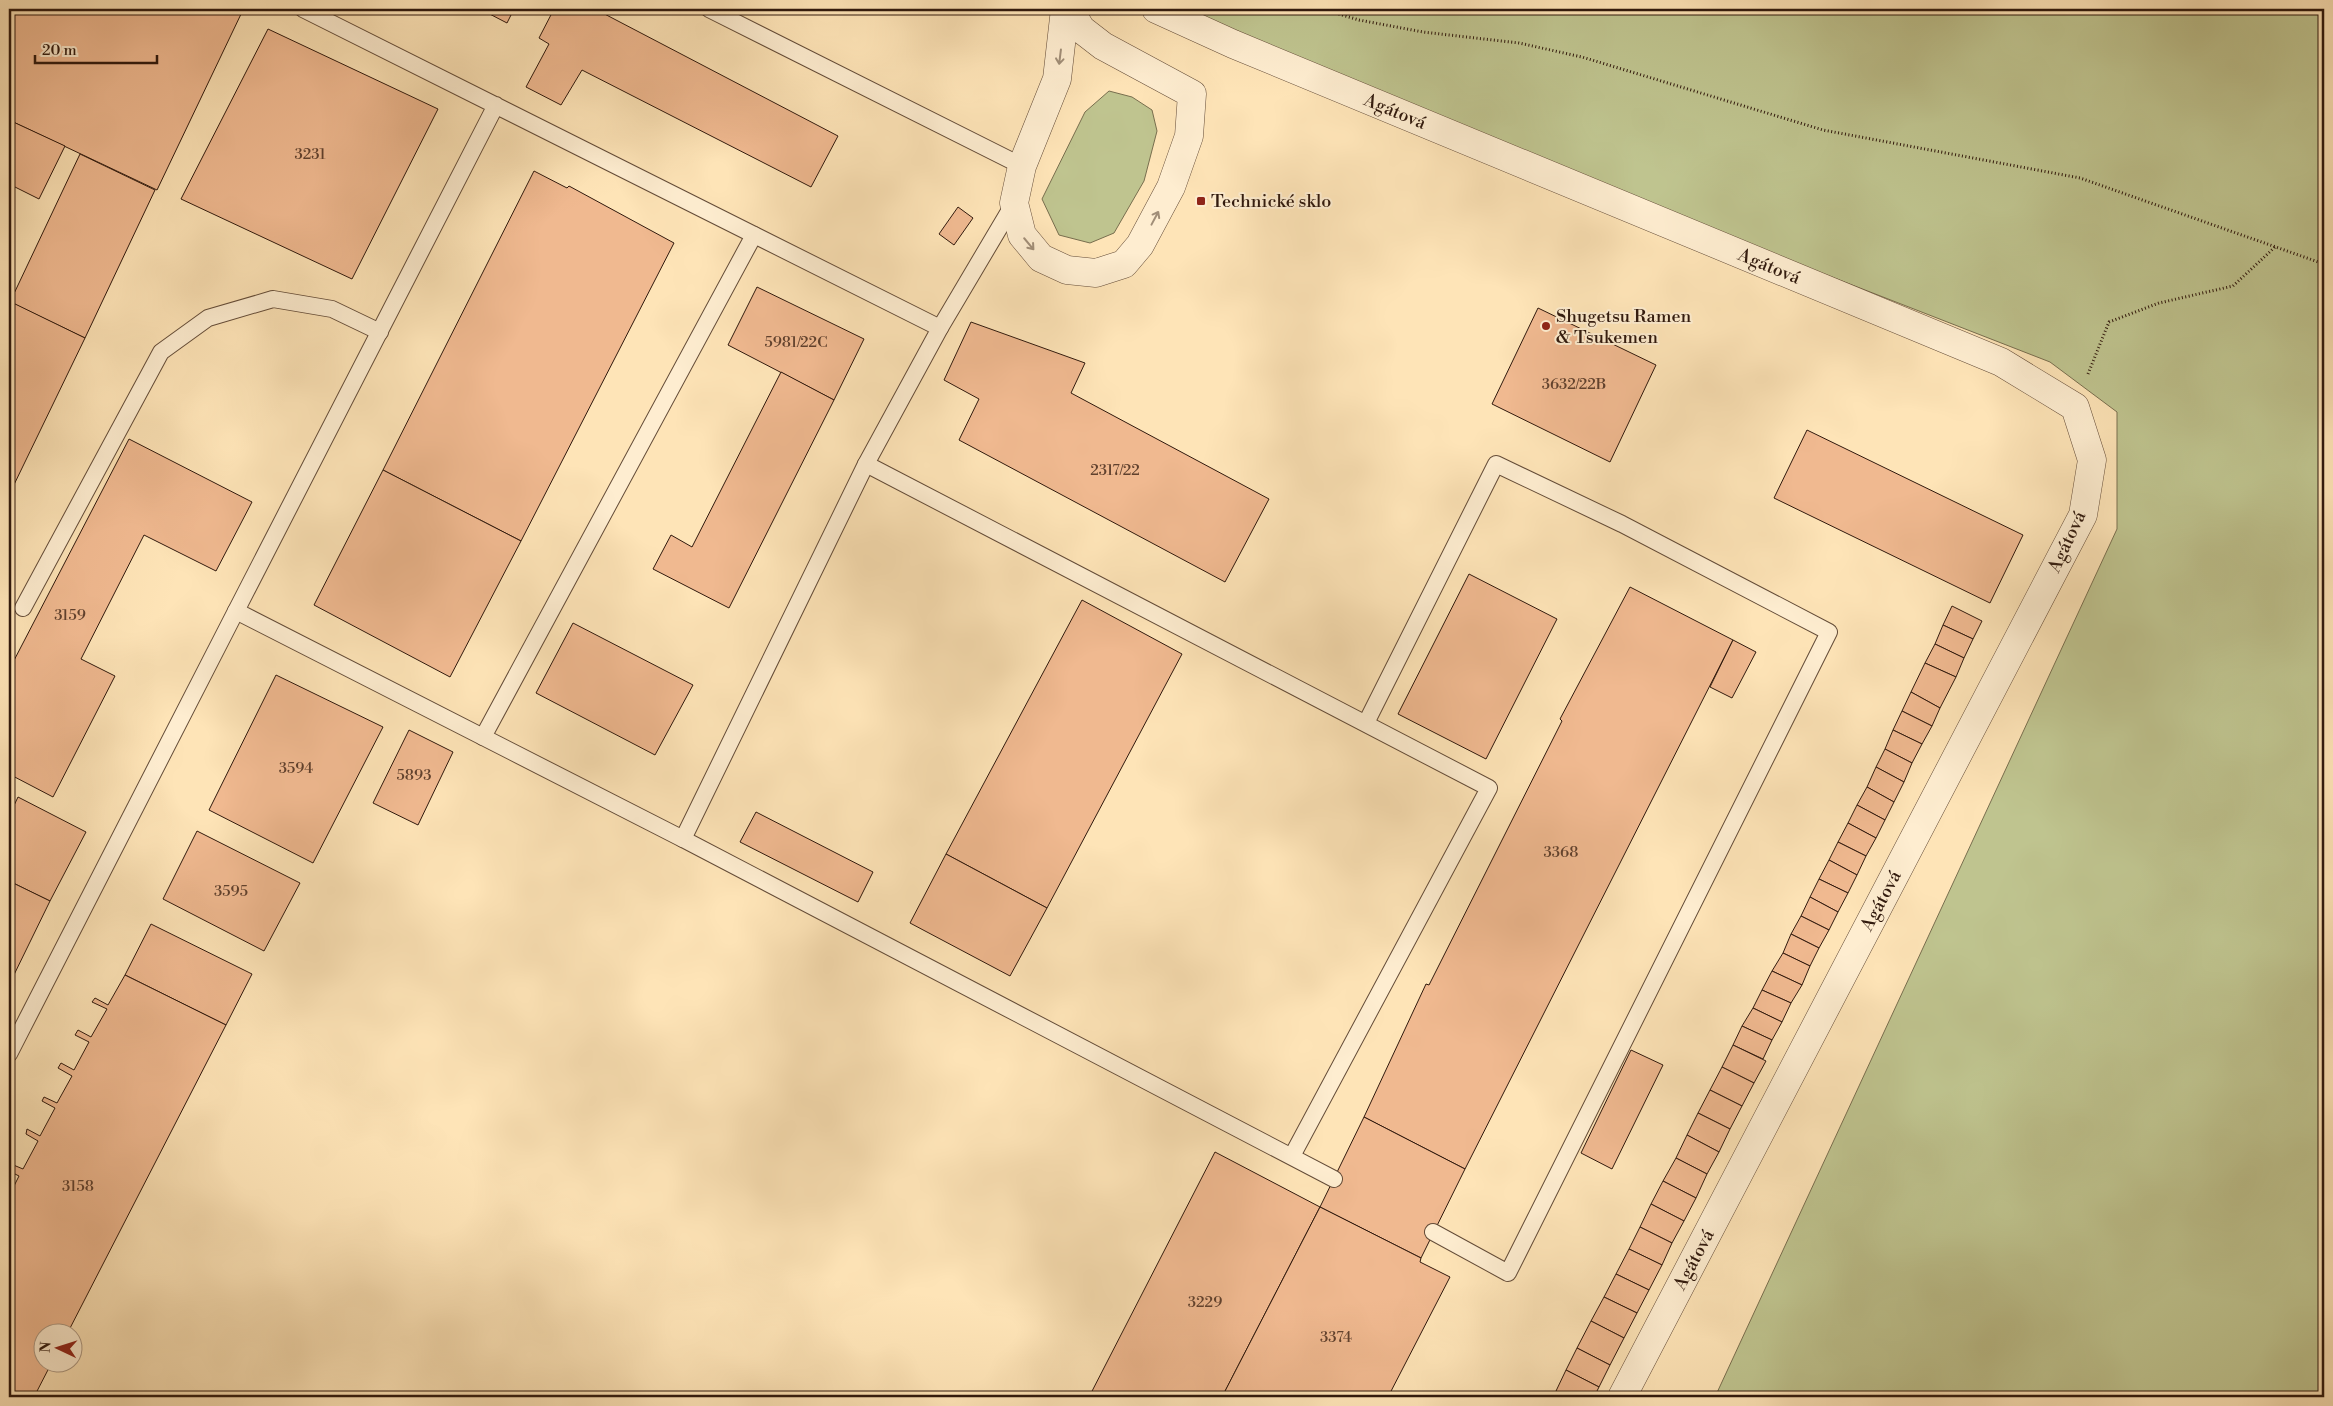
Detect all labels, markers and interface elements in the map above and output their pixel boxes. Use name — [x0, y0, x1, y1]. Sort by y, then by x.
scale bar — [35, 32, 158, 64]
text: 20 m — [42, 41, 77, 60]
one-way arrow — [1055, 49, 1065, 65]
street label: Agátová — [1360, 88, 1430, 135]
house number: 3231 — [294, 145, 326, 164]
place label: Technické sklo — [1211, 190, 1331, 213]
marker: Technické sklo — [1195, 195, 1207, 207]
one-way arrow — [1151, 211, 1160, 226]
one-way arrow — [1023, 237, 1034, 250]
street label: Agátová — [1734, 243, 1805, 289]
place label: Shugetsu Ramen & Tsukemen — [1556, 305, 1692, 349]
marker: Shugetsu Ramen & Tsukemen — [1540, 320, 1552, 332]
house number: 5981/22C — [765, 333, 827, 352]
house number: 3632/22B — [1542, 375, 1606, 394]
house number: 2317/22 — [1090, 461, 1140, 480]
street label: Agátová — [2042, 507, 2092, 577]
house number: 3159 — [54, 606, 86, 625]
house number: 3594 — [279, 759, 313, 778]
house number: 5893 — [397, 766, 431, 785]
house number: 3368 — [1544, 843, 1578, 862]
street label: Agátová — [1855, 866, 1907, 936]
house number: 3595 — [214, 882, 248, 901]
house number: 3158 — [62, 1177, 94, 1196]
street label: Agátová — [1668, 1225, 1720, 1295]
house number: 3229 — [1188, 1293, 1222, 1312]
north arrow — [32, 1324, 82, 1374]
house number: 3374 — [1320, 1328, 1352, 1347]
text: N — [37, 1341, 55, 1353]

